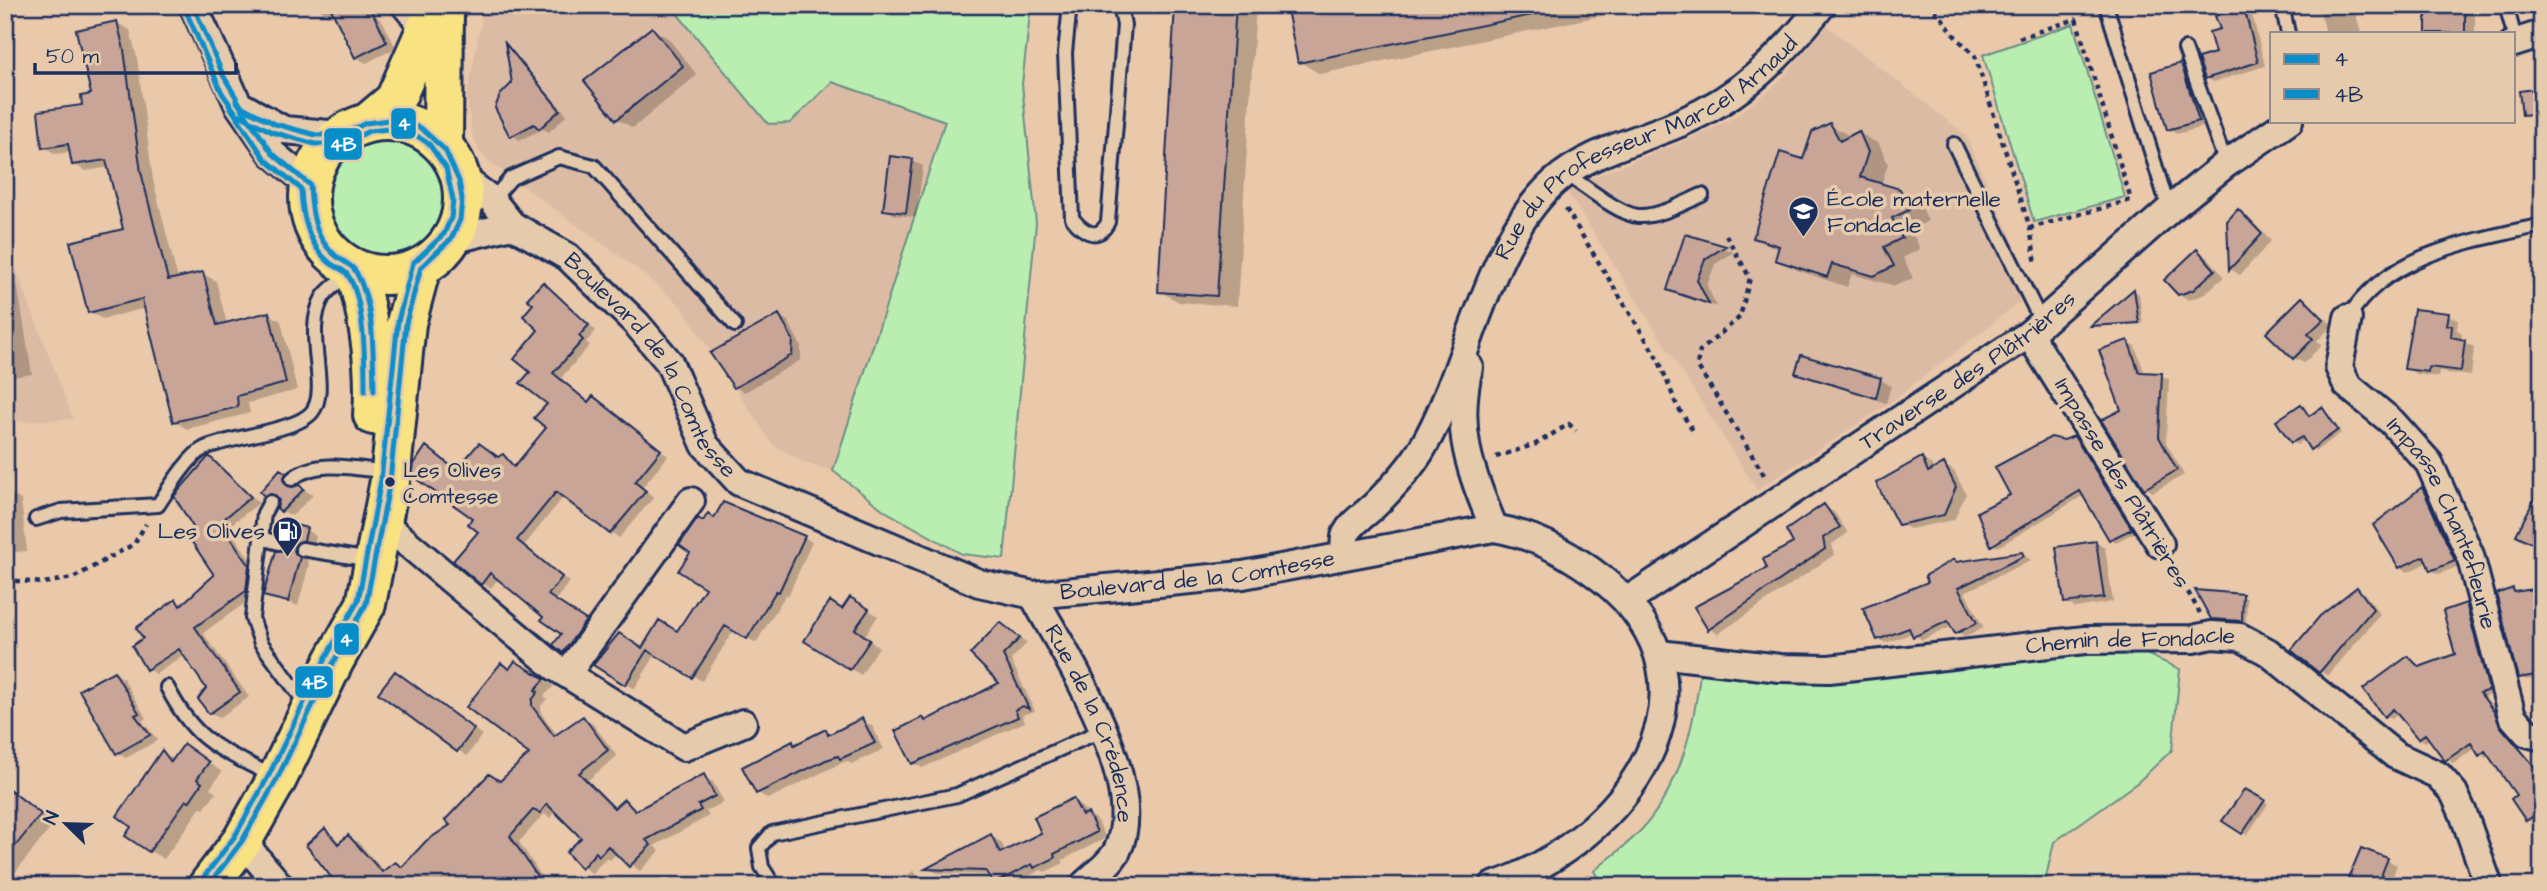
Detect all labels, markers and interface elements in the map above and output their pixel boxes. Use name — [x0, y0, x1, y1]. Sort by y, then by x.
street label: Rue du Professeur Marcel Arnaud — [1487, 28, 1805, 265]
scale bar — [35, 32, 236, 76]
legend — [2270, 32, 2516, 122]
text: 50 m — [46, 42, 100, 71]
text: 4 — [2334, 45, 2348, 74]
text: 4B — [2334, 81, 2363, 110]
line badge: 4 — [390, 107, 417, 140]
text: 4 — [398, 111, 411, 138]
line badge: 4B — [323, 127, 363, 161]
text: 4B — [330, 132, 357, 159]
place label: École maternelle Fondacle — [1827, 183, 2001, 241]
school or university icon: École maternelle Fondacle — [1787, 195, 1821, 239]
street label: Boulevard de la Comtesse — [556, 245, 744, 485]
street label: Traverse des Plâtrières — [1853, 283, 2083, 458]
street label: Impasse des Plâtrières — [2046, 372, 2198, 594]
street label: Impasse Chantefleurie — [2379, 410, 2505, 633]
place label: Les Olives Comtesse — [403, 456, 501, 511]
marker: Les Olives Comtesse — [383, 475, 397, 489]
fuel station icon: Les Olives — [271, 514, 305, 558]
place label: Les Olives — [157, 515, 265, 547]
street label: Boulevard de la Comtesse — [1059, 542, 1337, 608]
street label: Chemin de Fondacle — [2024, 618, 2236, 663]
street label: Rue de la Crédence — [1037, 619, 1141, 823]
line badge: 4 — [333, 622, 360, 656]
text: 4 — [340, 627, 353, 654]
line badge: 4B — [294, 665, 334, 699]
text: 4B — [301, 670, 328, 697]
north arrow — [32, 790, 102, 860]
text: N — [37, 807, 67, 829]

